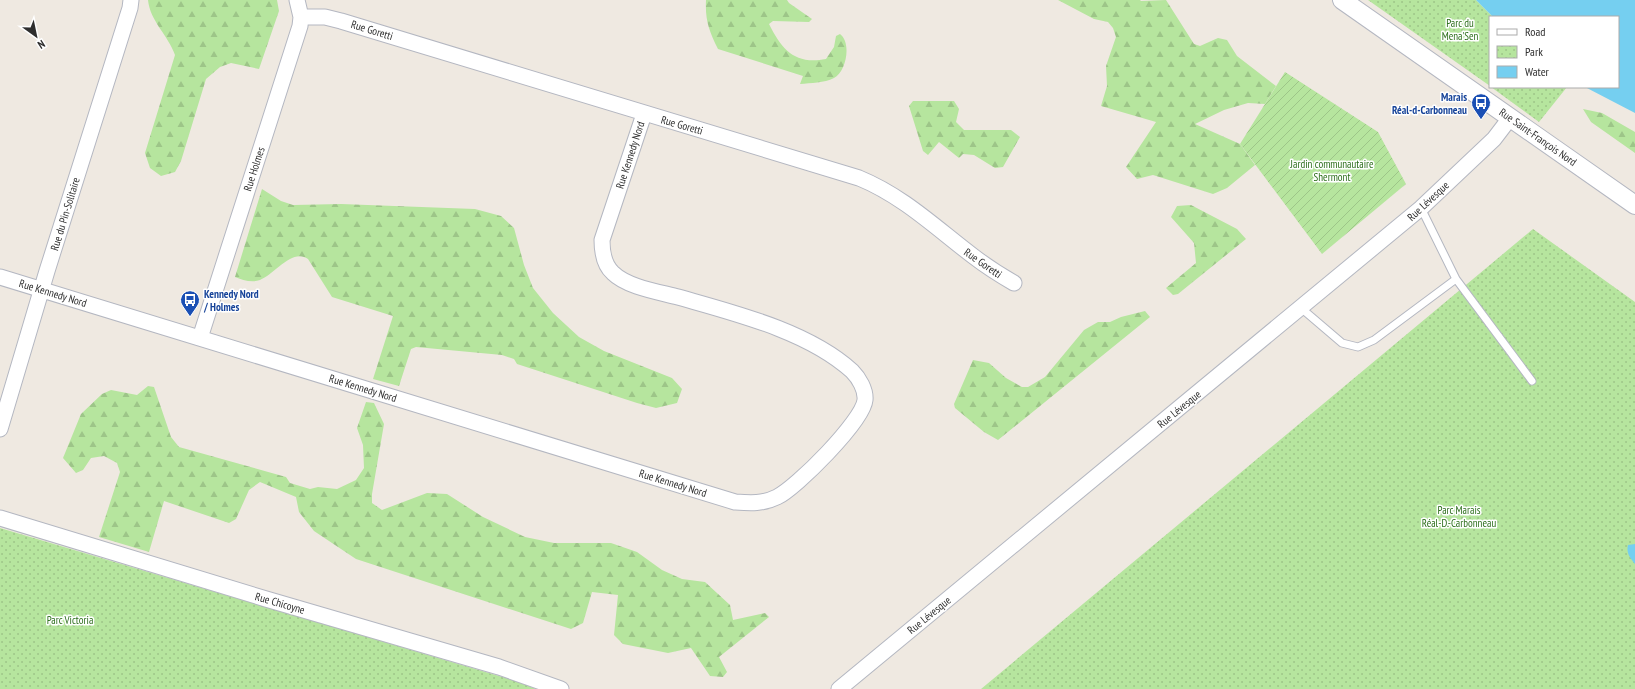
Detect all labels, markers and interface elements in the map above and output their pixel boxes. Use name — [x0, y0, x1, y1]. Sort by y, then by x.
north arrow — [16, 16, 56, 56]
park label: Parc du Mena'Sen — [1442, 16, 1479, 43]
legend — [1489, 16, 1619, 88]
street label: Rue Goretti — [349, 17, 395, 43]
text: Road — [1525, 24, 1545, 39]
text: N — [35, 37, 48, 52]
text: Park — [1525, 44, 1543, 59]
text: Water — [1525, 64, 1550, 79]
place label: Marais Réal-d-Carbonneau — [1392, 90, 1467, 117]
bus stop icon: Marais Réal-d-Carbonneau — [1470, 92, 1492, 120]
street label: Rue Saint-François Nord — [1497, 105, 1580, 169]
street label: Rue Goretti — [659, 112, 705, 138]
street label: Rue Kennedy Nord — [613, 119, 648, 190]
street label: Rue Holmes — [240, 145, 268, 193]
park label: Jardin communautaire Shermont — [1289, 157, 1374, 184]
street label: Rue du Pin-Solitaire — [47, 175, 83, 252]
street label: Rue Lévesque — [1404, 178, 1452, 224]
street label: Rue Goretti — [961, 245, 1005, 281]
street label: Rue Kennedy Nord — [17, 276, 89, 310]
place label: Kennedy Nord / Holmes — [203, 287, 259, 314]
bus stop icon: Kennedy Nord / Holmes — [179, 289, 201, 317]
street label: Rue Kennedy Nord — [327, 371, 399, 405]
street label: Rue Lévesque — [1154, 387, 1204, 431]
street label: Rue Kennedy Nord — [637, 466, 709, 500]
park label: Parc Marais Réal-D.-Carbonneau — [1422, 503, 1496, 530]
street label: Rue Chicoyne — [254, 589, 307, 617]
street label: Rue Lévesque — [904, 593, 954, 637]
park label: Parc Victoria — [47, 613, 93, 627]

